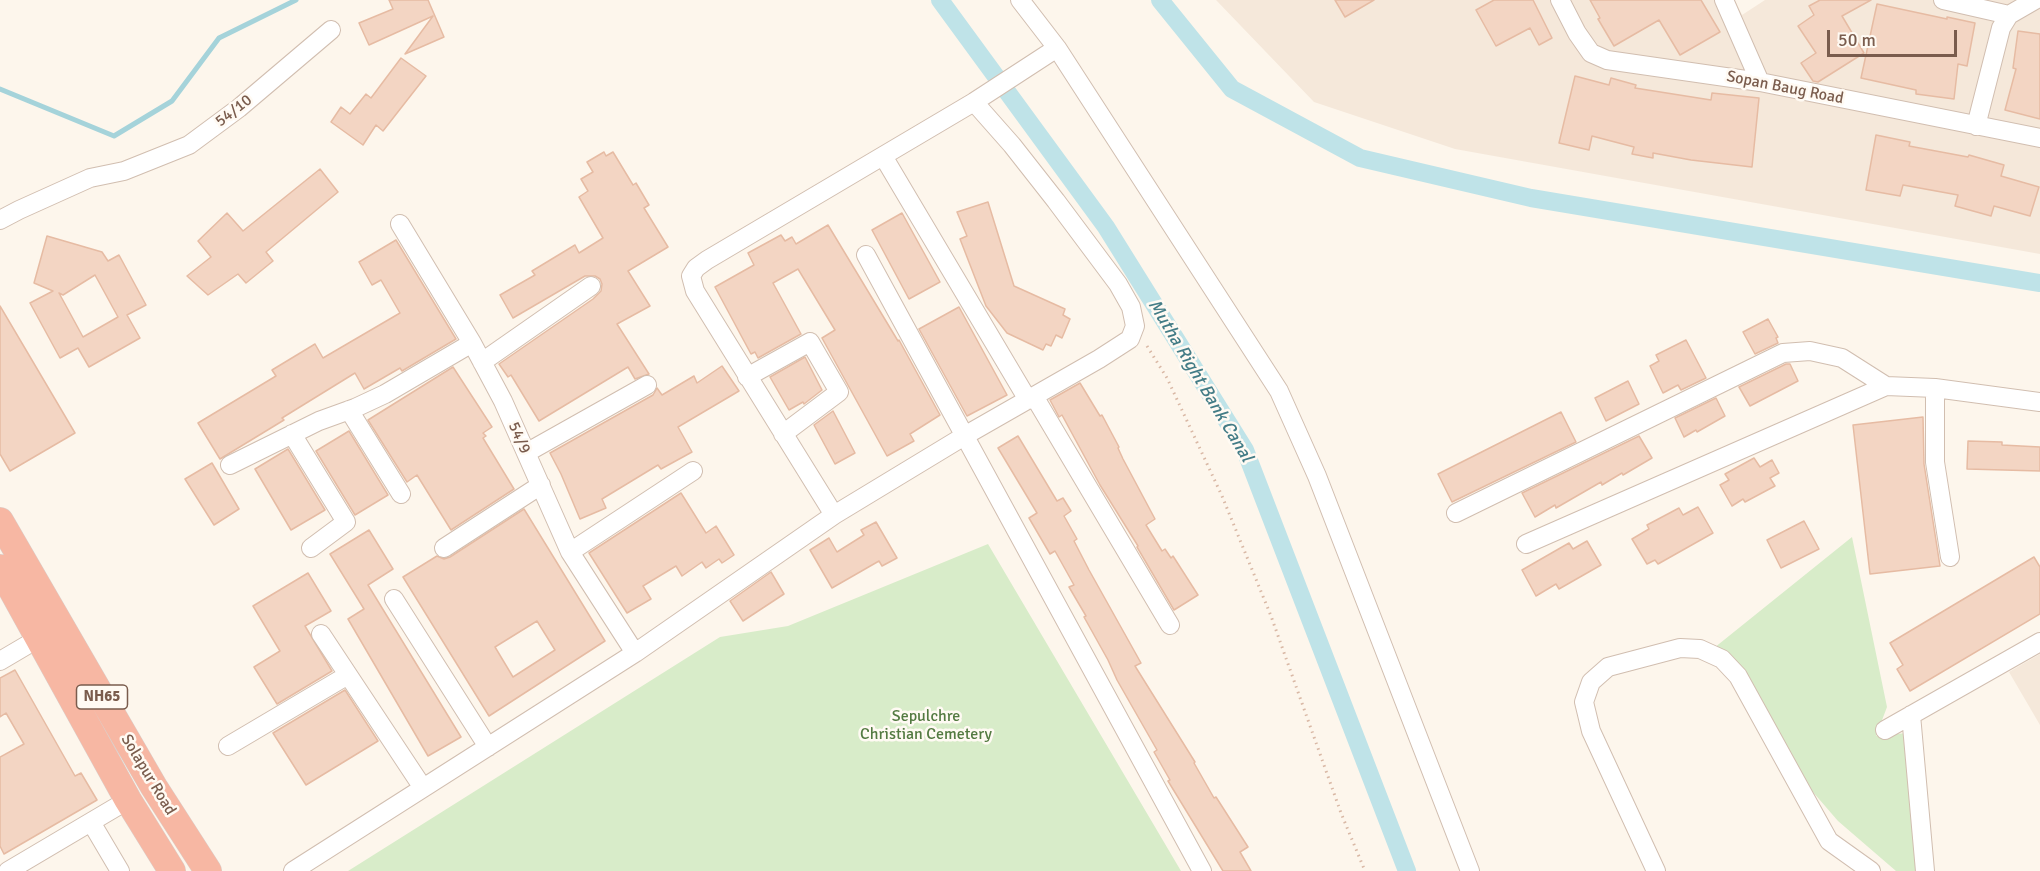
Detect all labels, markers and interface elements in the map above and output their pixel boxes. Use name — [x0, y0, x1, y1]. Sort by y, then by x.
scale bar — [1830, 18, 1960, 56]
text: 50 m — [1838, 29, 1876, 51]
street label: Sopan Baug Road — [1725, 67, 1845, 109]
street label: 54/10 — [212, 91, 256, 131]
water label: Mutha Right Bank Canal — [1143, 296, 1257, 466]
street label: 54/9 — [504, 419, 534, 457]
road number: NH65 — [76, 685, 128, 709]
park label: Sepulchre Christian Cemetery — [860, 707, 992, 745]
street label: Solapur Road — [116, 731, 180, 819]

